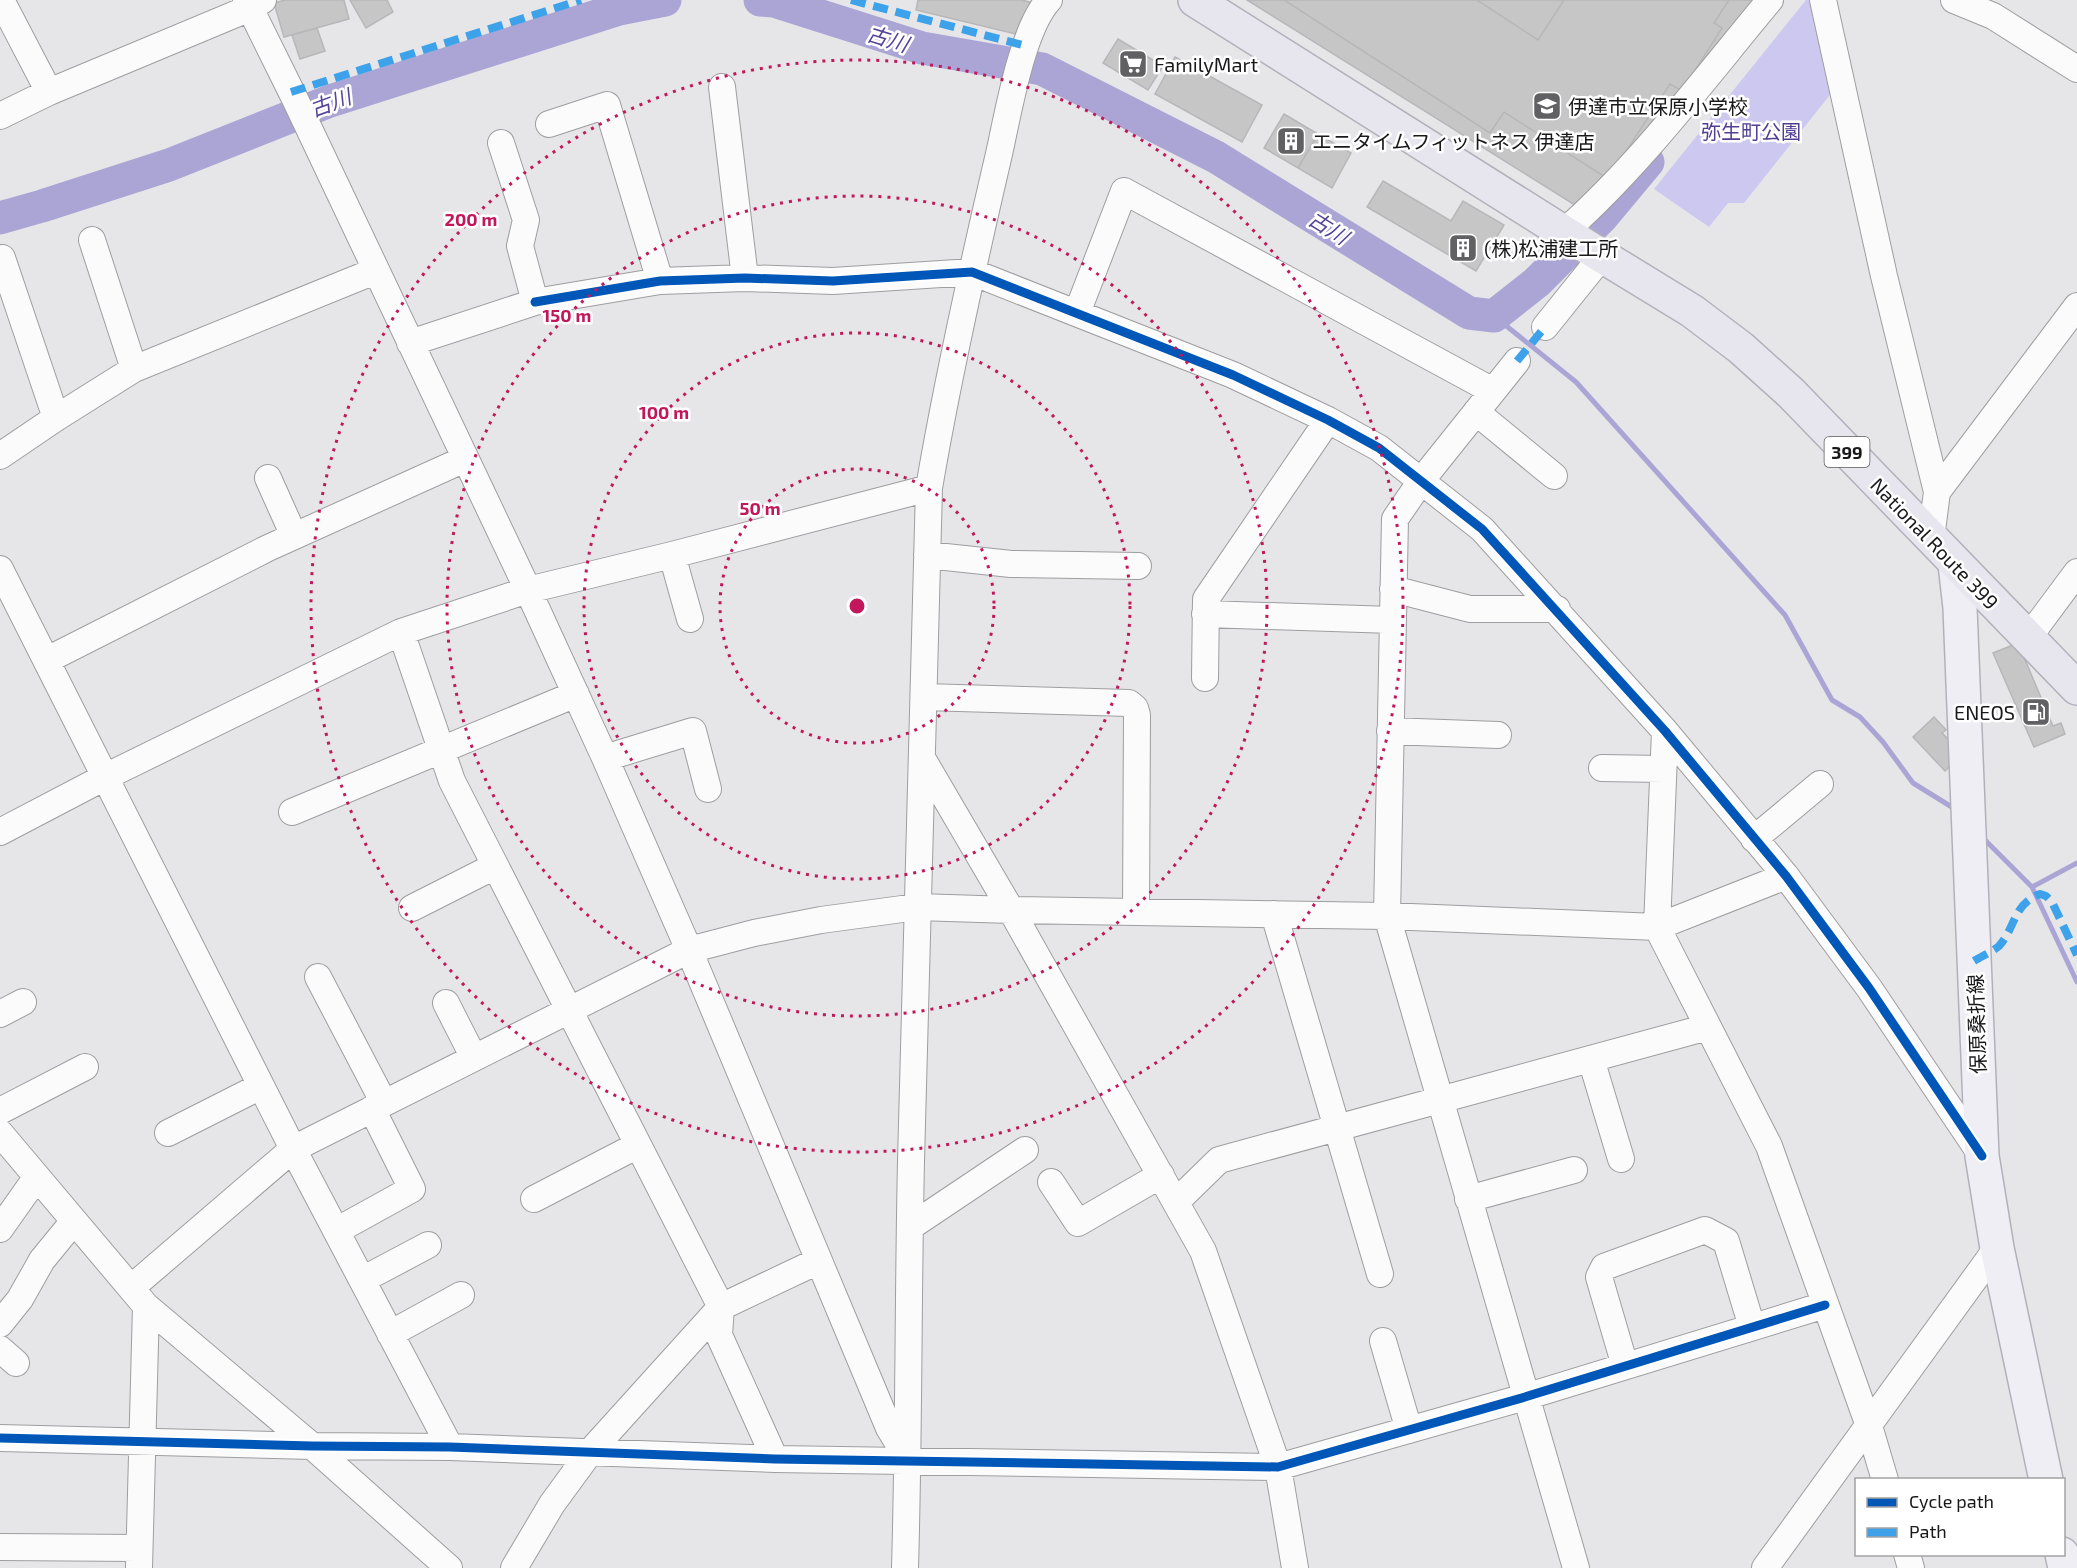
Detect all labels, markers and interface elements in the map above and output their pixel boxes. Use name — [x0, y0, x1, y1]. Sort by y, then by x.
water label: 古川 — [864, 20, 914, 57]
supermarket icon: FamilyMart — [1117, 48, 1149, 80]
place label: FamilyMart — [1154, 52, 1258, 76]
water label: 古川 — [306, 82, 356, 121]
school or university icon: 伊達市立保原小学校 — [1531, 90, 1563, 122]
place label: 伊達市立保原小学校 — [1568, 94, 1748, 118]
park label: 弥生町公園 — [1701, 119, 1801, 143]
building icon: エニタイムフィットネス 伊達店 — [1275, 125, 1307, 157]
place label: エニタイムフィットネス 伊達店 — [1312, 129, 1594, 153]
water label: 古川 — [1305, 205, 1355, 250]
text: 200 m — [445, 208, 497, 230]
building icon: (株)松浦建工所 — [1447, 232, 1479, 264]
place label: (株)松浦建工所 — [1484, 236, 1618, 260]
text: 150 m — [543, 304, 591, 326]
text: 100 m — [639, 401, 689, 423]
road number: 399 — [1824, 437, 1870, 467]
street label: National Route 399 — [1866, 472, 2004, 614]
text: 50 m — [739, 497, 781, 519]
centre of rings — [847, 596, 867, 616]
fuel station icon: ENEOS — [2020, 696, 2052, 728]
place label: ENEOS — [1954, 700, 2015, 724]
street label: 保原桑折線 — [1962, 974, 1990, 1074]
legend — [1855, 1478, 2065, 1556]
text: Cycle path — [1909, 1490, 1994, 1512]
text: Path — [1909, 1520, 1947, 1542]

